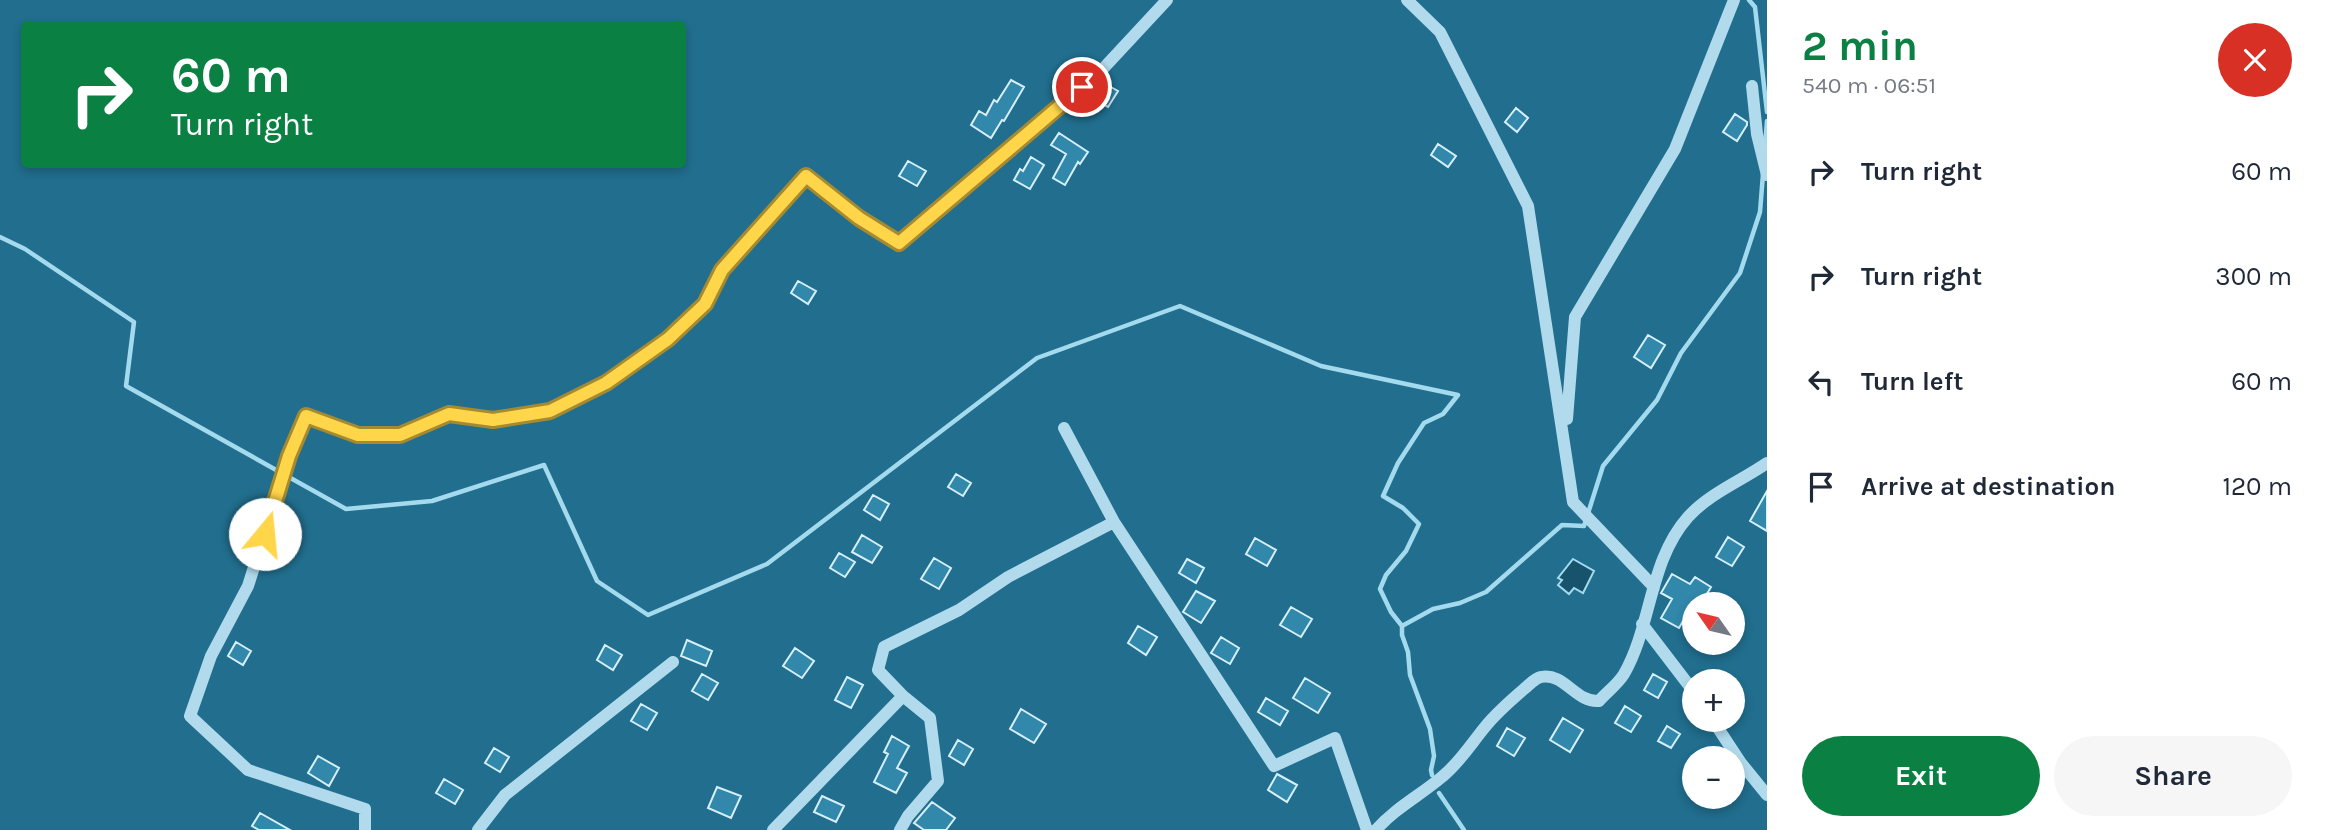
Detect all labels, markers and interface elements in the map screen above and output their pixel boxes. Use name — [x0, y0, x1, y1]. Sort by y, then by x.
text: 2 min — [1802, 21, 1918, 71]
button: close — [2218, 23, 2292, 97]
text: 60 m — [171, 47, 291, 104]
icon: right — [56, 49, 147, 140]
pin — [1052, 57, 1112, 117]
icon: arrive — [1063, 68, 1101, 106]
text: 540 m · 06:51 — [1802, 72, 1936, 99]
text: Turn right — [171, 106, 313, 143]
icon: right — [1802, 153, 1840, 191]
text: Turn right — [1861, 156, 1982, 187]
text: 60 m — [2231, 156, 2292, 187]
icon: right — [1802, 258, 1840, 296]
text: Turn right — [1861, 261, 1982, 292]
text: 300 m — [2215, 261, 2292, 292]
icon: left — [1802, 363, 1840, 401]
text: Turn left — [1861, 366, 1963, 397]
text: 60 m — [2231, 366, 2292, 397]
icon: arrive — [1802, 468, 1840, 506]
text: Arrive at destination — [1861, 471, 2115, 502]
text: 120 m — [2222, 471, 2292, 502]
position arrow — [228, 497, 302, 571]
north arrow — [1682, 592, 1745, 654]
map controls — [1682, 592, 1745, 809]
button: + — [1682, 669, 1745, 732]
button: Exit — [1802, 736, 2040, 816]
button: Share — [2054, 736, 2292, 816]
button: − — [1682, 746, 1745, 809]

